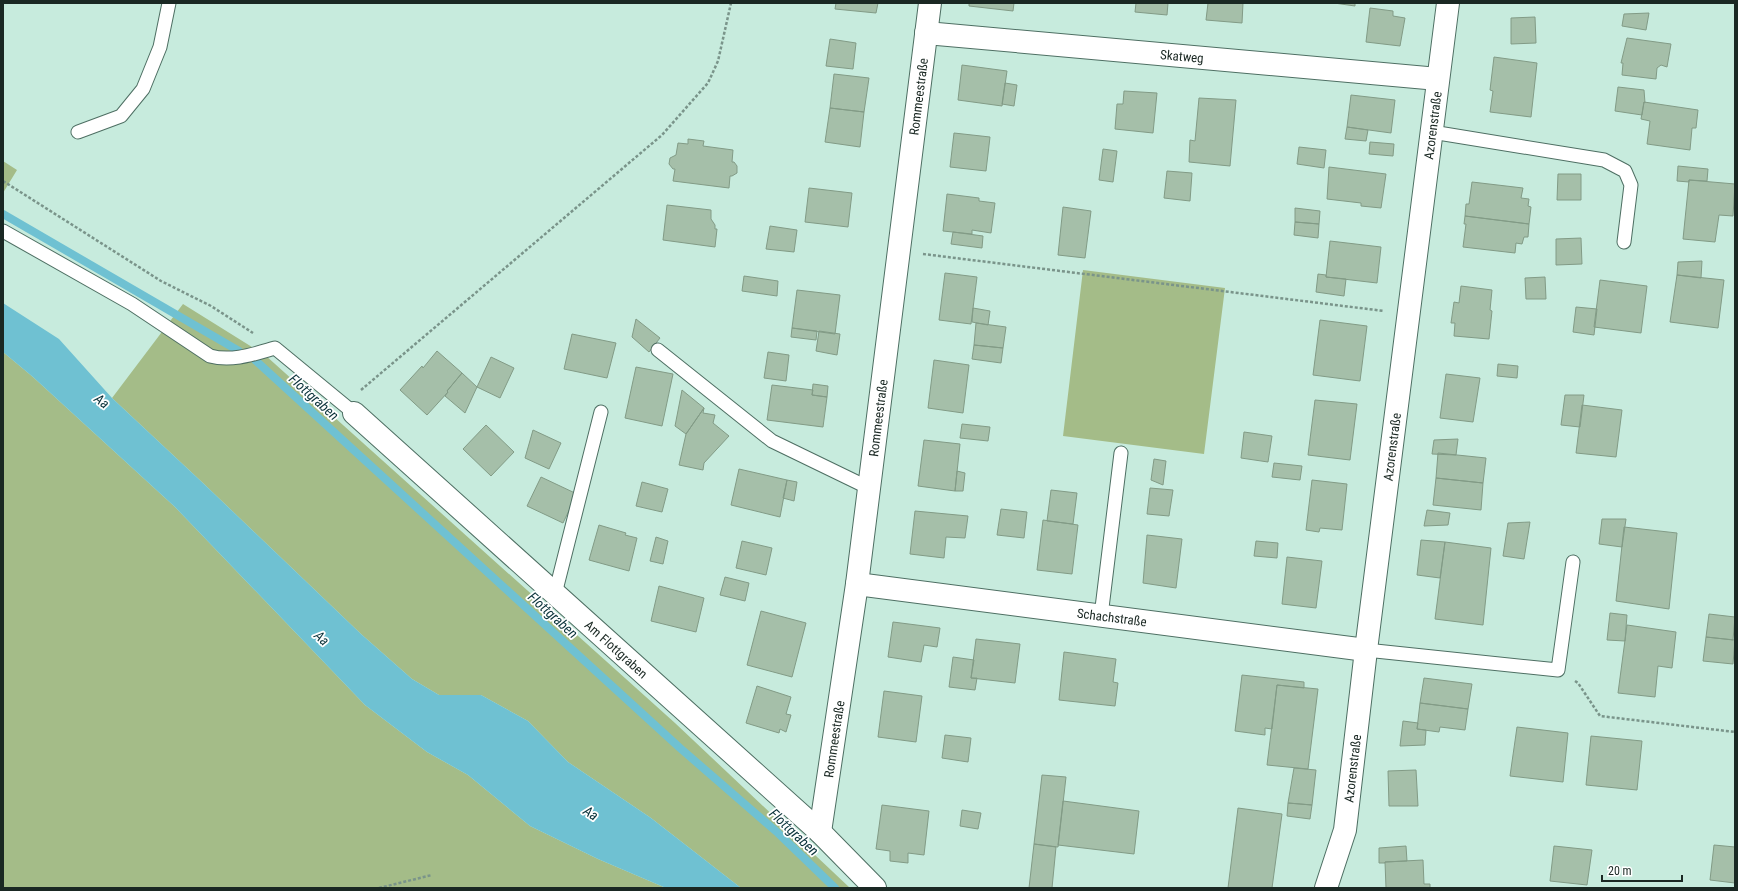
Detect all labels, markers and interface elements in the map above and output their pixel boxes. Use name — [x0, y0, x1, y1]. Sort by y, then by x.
street label: Skatweg — [1160, 47, 1204, 66]
street label: Rommeestraße — [906, 57, 931, 136]
street label: Azorenstraße — [1421, 91, 1445, 160]
water label: Flottgraben — [286, 371, 342, 423]
street label: Rommeestraße — [866, 379, 891, 458]
water label: Aa — [91, 390, 113, 412]
street label: Azorenstraße — [1380, 412, 1404, 482]
water label: Flottgraben — [525, 589, 581, 641]
street label: Schachstraße — [1076, 606, 1148, 629]
street label: Am Flottgraben — [582, 617, 651, 681]
water label: Aa — [311, 627, 333, 649]
street label: Rommeestraße — [821, 699, 848, 779]
street label: Azorenstraße — [1341, 734, 1364, 803]
water label: Aa — [580, 802, 601, 824]
water label: Flottgraben — [766, 805, 822, 859]
scale bar — [1602, 857, 1682, 883]
text: 20 m — [1608, 864, 1632, 878]

